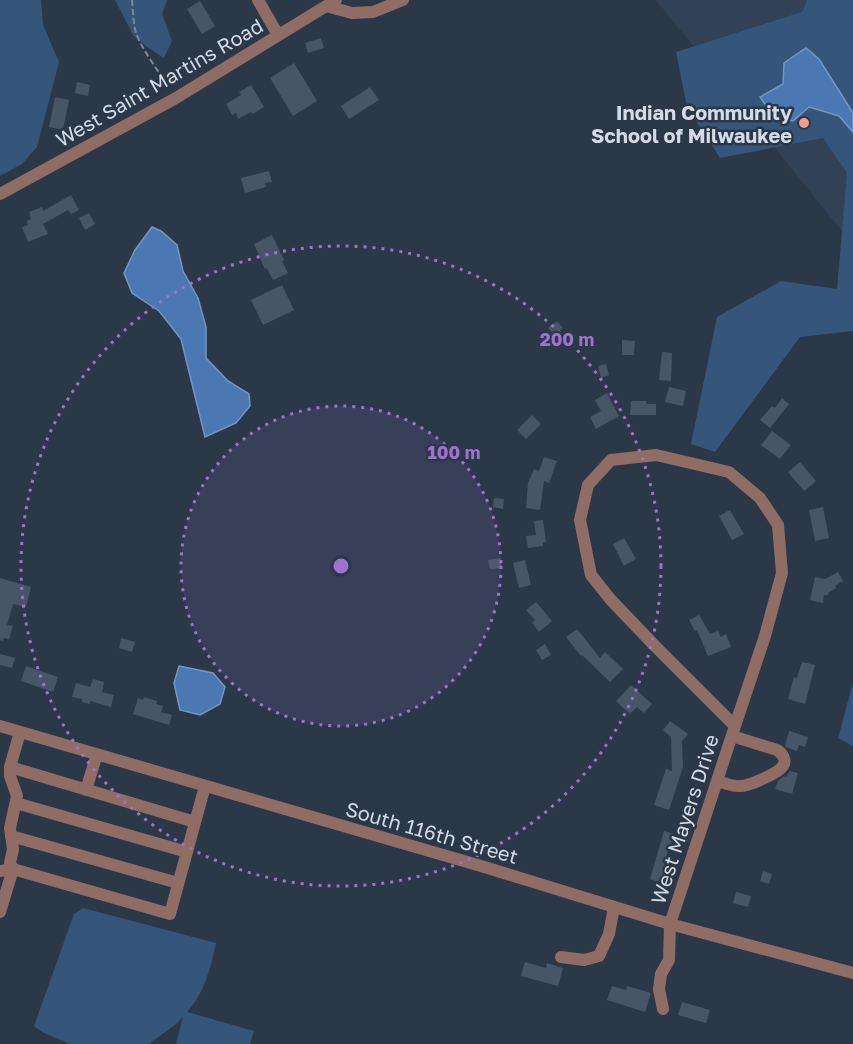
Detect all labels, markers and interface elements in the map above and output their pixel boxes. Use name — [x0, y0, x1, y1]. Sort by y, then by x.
street label: West Saint Martins Road — [51, 13, 267, 151]
place label: Indian Community School of Milwaukee — [591, 100, 792, 147]
marker: Indian Community School of Milwaukee — [797, 116, 811, 130]
text: 200 m — [540, 328, 594, 350]
text: 100 m — [428, 441, 480, 463]
centre of rings — [331, 556, 351, 576]
street label: West Mayers Drive — [645, 731, 723, 907]
street label: South 116th Street — [343, 796, 521, 868]

